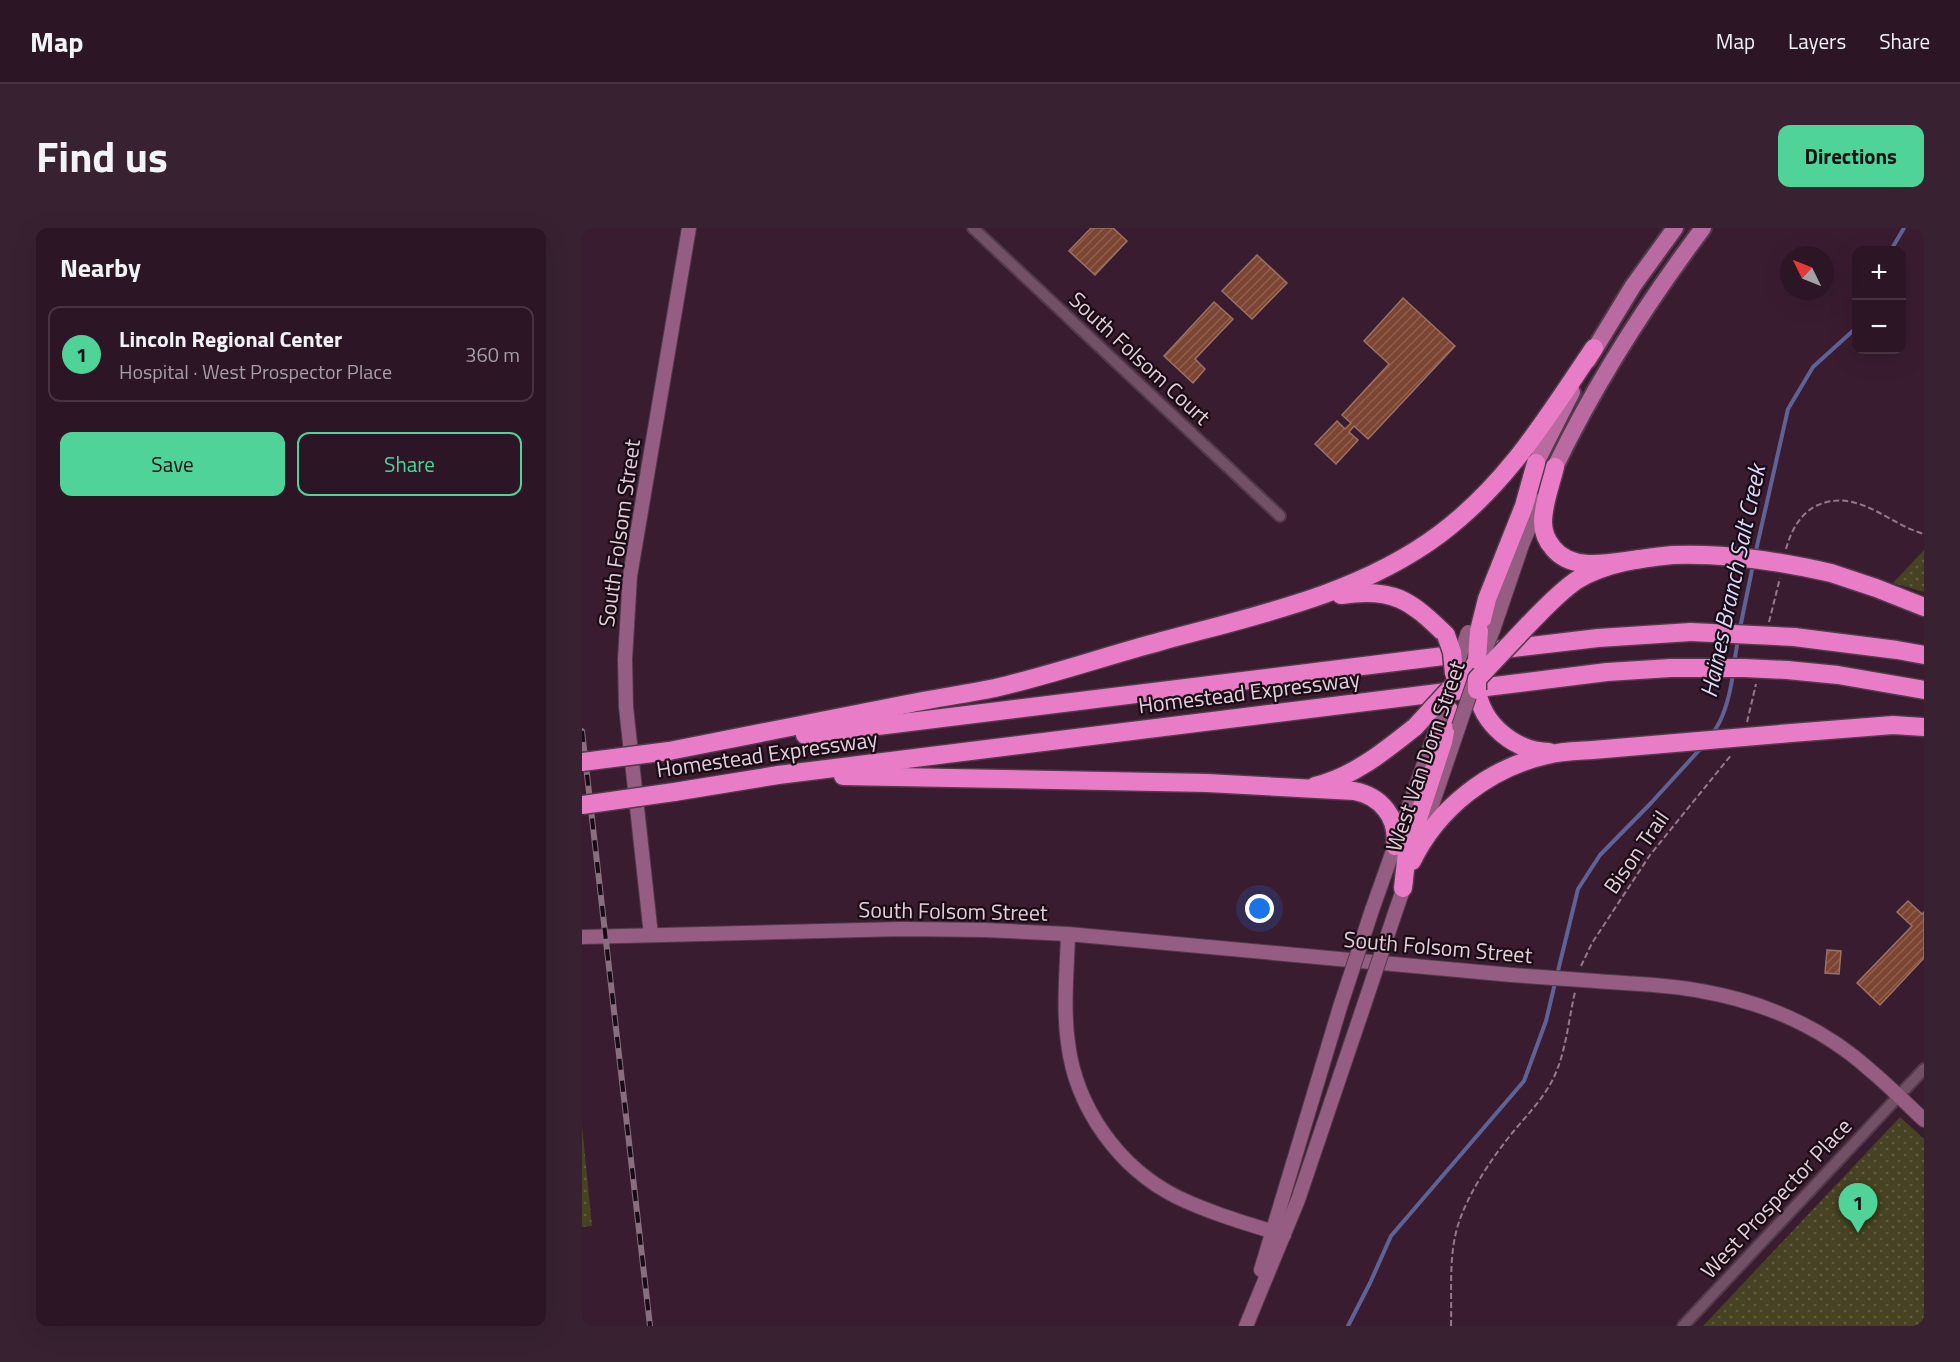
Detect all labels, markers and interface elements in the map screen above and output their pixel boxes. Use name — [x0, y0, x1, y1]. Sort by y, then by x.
text: Map — [30, 20, 84, 63]
text: Map — [1716, 25, 1755, 57]
text: Layers — [1788, 25, 1846, 57]
text: Share — [1879, 25, 1930, 57]
text: Find us — [36, 124, 168, 188]
button: Directions — [1778, 125, 1924, 187]
north arrow — [1780, 246, 1834, 300]
map controls — [1852, 246, 1906, 354]
button: + — [1852, 246, 1906, 300]
text: Nearby — [60, 248, 141, 287]
street label: South Folsom Court — [1062, 283, 1219, 433]
button: − — [1852, 300, 1906, 354]
text: Lincoln Regional Center — [119, 322, 342, 356]
text: 1 — [76, 339, 87, 370]
text: 360 m — [465, 339, 520, 370]
text: Hospital · West Prospector Place — [119, 356, 392, 387]
button: Save — [60, 432, 285, 496]
button: Share — [297, 432, 522, 496]
street label: South Folsom Street — [589, 437, 649, 629]
water label: Haines Branch Salt Creek — [1690, 458, 1775, 701]
street label: West Van Dorn Street — [1376, 656, 1474, 856]
street label: Homestead Expressway — [1136, 661, 1362, 722]
street label: Homestead Expressway — [654, 722, 880, 786]
street label: Bison Trail — [1595, 803, 1677, 901]
street label: South Folsom Street — [858, 892, 1048, 930]
your location — [1245, 894, 1274, 923]
street label: South Folsom Street — [1342, 922, 1534, 972]
street label: West Prospector Place — [1692, 1110, 1860, 1286]
pin: 1 — [1838, 1184, 1878, 1233]

